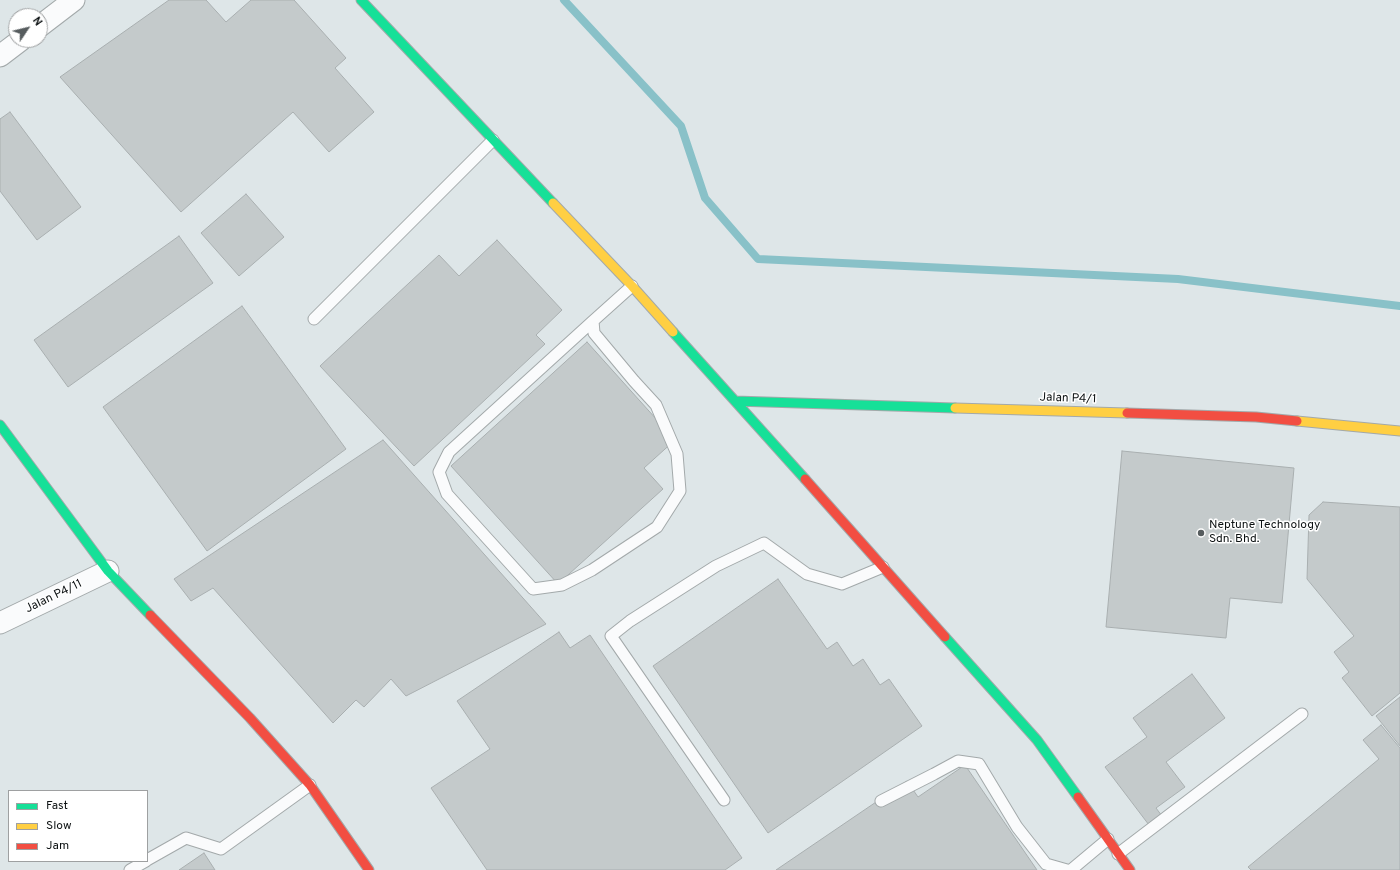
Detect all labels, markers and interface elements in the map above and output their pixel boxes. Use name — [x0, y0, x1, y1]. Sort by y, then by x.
north arrow — [8, 8, 48, 48]
text: N — [29, 14, 45, 29]
street label: Jalan P4/1 — [1039, 391, 1097, 407]
place label: Neptune Technology Sdn. Bhd. — [1209, 519, 1320, 547]
marker: Neptune Technology Sdn. Bhd. — [1196, 528, 1206, 538]
street label: Jalan P4/11 — [23, 577, 85, 617]
legend — [8, 790, 148, 862]
text: Fast — [46, 798, 68, 814]
text: Slow — [46, 818, 72, 834]
text: Jam — [46, 838, 69, 854]

